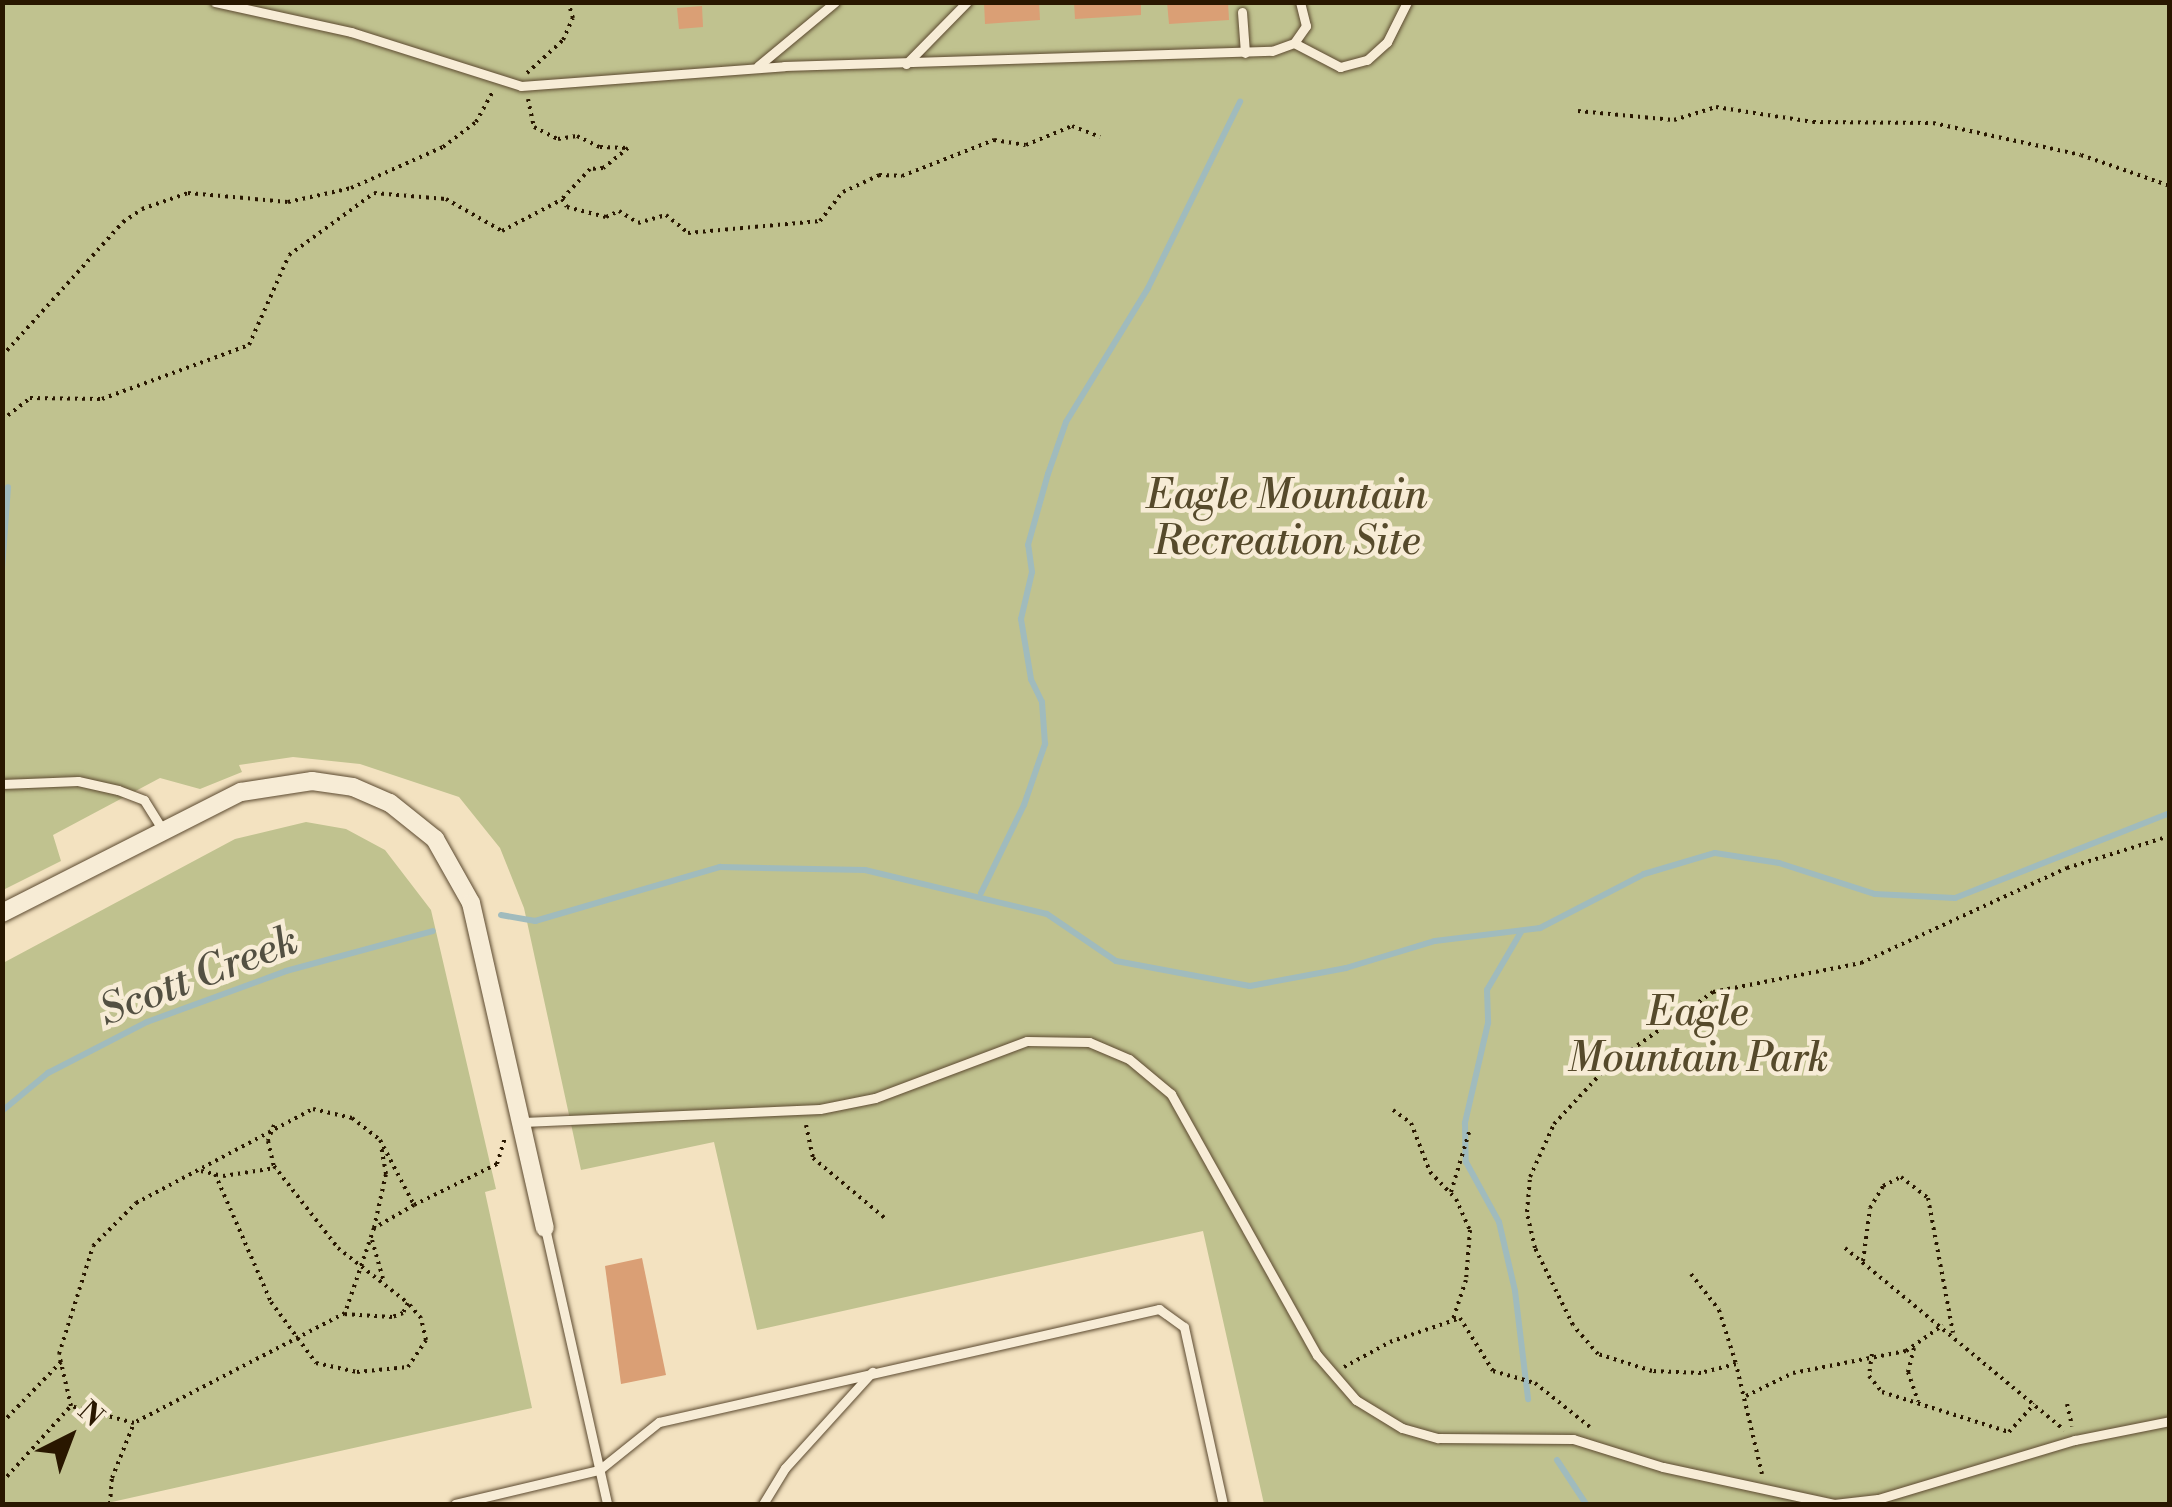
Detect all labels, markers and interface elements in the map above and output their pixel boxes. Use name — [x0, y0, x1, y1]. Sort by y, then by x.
park label: Eagle Mountain Recreation Site — [1147, 472, 1427, 566]
water label: Scott Creek — [92, 916, 306, 1038]
park label: Eagle Mountain Park — [1567, 989, 1829, 1083]
north arrow — [20, 1387, 120, 1487]
text: N — [70, 1394, 110, 1435]

